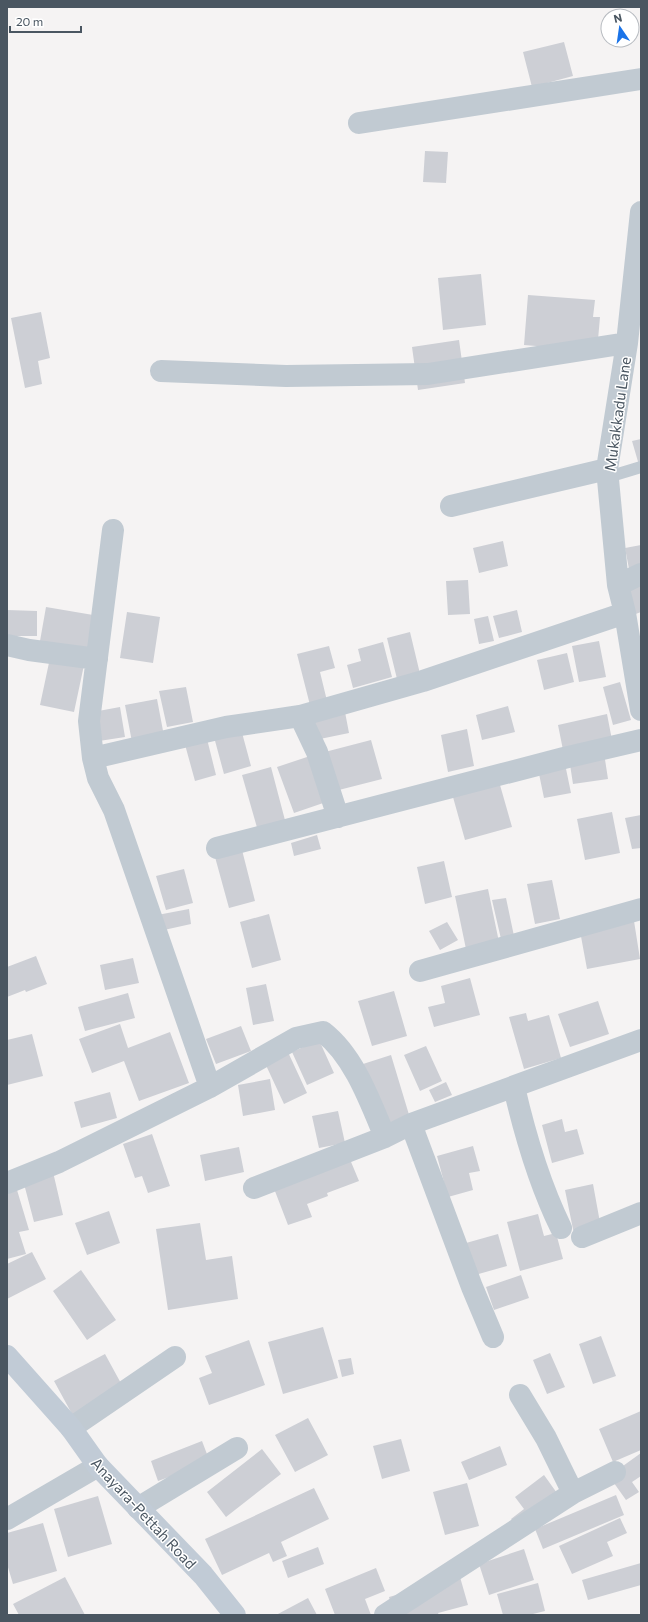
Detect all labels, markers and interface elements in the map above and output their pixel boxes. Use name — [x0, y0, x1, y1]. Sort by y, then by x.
scale bar — [10, 8, 81, 34]
north arrow — [600, 8, 640, 48]
text: N — [612, 11, 623, 25]
text: 20 m — [16, 14, 43, 28]
street label: Mukakkadu Lane — [600, 355, 634, 473]
street label: Anayara-Pettah Road — [88, 1454, 200, 1572]

